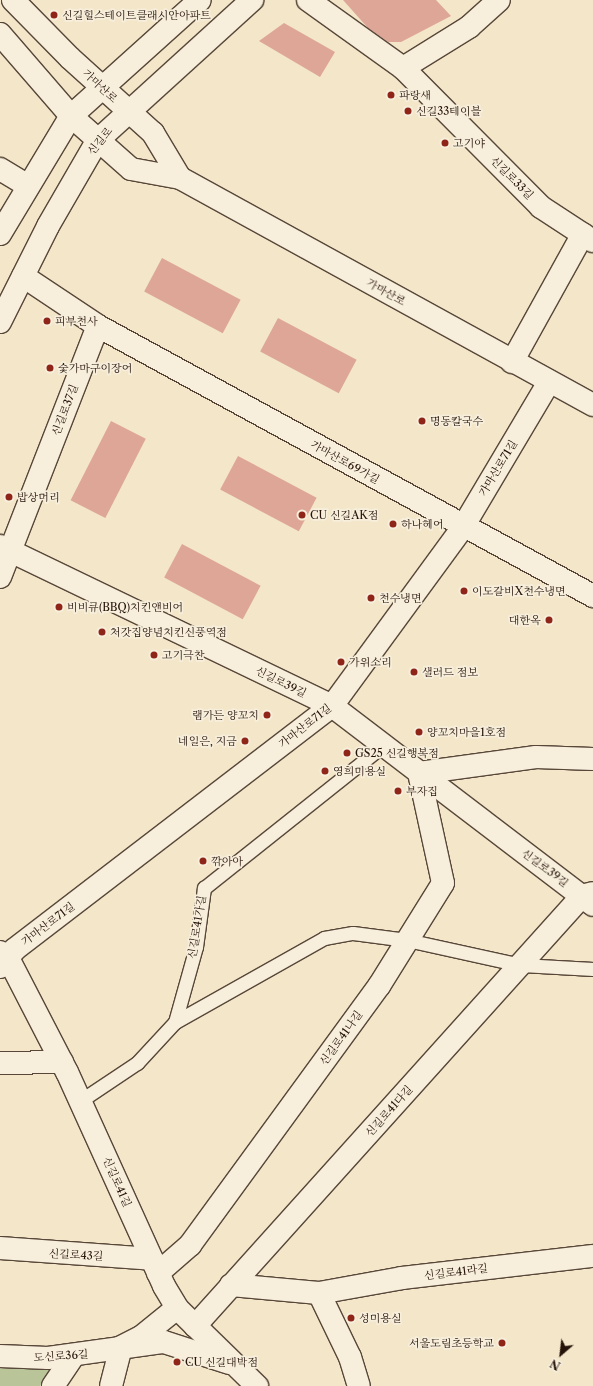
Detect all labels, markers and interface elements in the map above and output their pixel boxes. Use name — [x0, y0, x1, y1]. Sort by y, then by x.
place label: 신길힐스테이트클래시안아파트 — [62, 8, 211, 22]
marker: 신길힐스테이트클래시안아파트 — [49, 10, 59, 20]
street label: 가마산로 — [80, 67, 120, 105]
place label: 파랑새 — [399, 88, 431, 102]
marker: 파랑새 — [386, 90, 396, 100]
place label: 신길33테이블 — [416, 104, 481, 118]
marker: 신길33테이블 — [403, 106, 413, 116]
street label: 신길로 — [85, 124, 115, 158]
place label: 고기야 — [453, 136, 485, 150]
marker: 고기야 — [440, 138, 450, 148]
street label: 신길로33길 — [488, 154, 536, 202]
street label: 가마산로 — [364, 276, 408, 308]
place label: 피부천사 — [55, 314, 98, 328]
marker: 피부천사 — [42, 316, 52, 326]
place label: 숯가마구이장어 — [58, 361, 132, 375]
marker: 숯가마구이장어 — [45, 363, 55, 373]
street label: 신길로37길 — [49, 382, 81, 438]
place label: 명동칼국수 — [430, 414, 483, 428]
marker: 명동칼국수 — [417, 416, 427, 426]
street label: 가마산로69가길 — [308, 438, 382, 486]
street label: 가마산로71길 — [476, 438, 520, 498]
place label: 밥상머리 — [17, 490, 60, 504]
marker: 밥상머리 — [4, 492, 14, 502]
place label: CU 신길AK점 — [310, 508, 378, 522]
marker: CU 신길AK점 — [297, 510, 307, 520]
place label: 하나헤어 — [401, 517, 444, 531]
marker: 하나헤어 — [388, 519, 398, 529]
place label: 이도갈비X천수냉면 — [472, 584, 566, 598]
marker: 이도갈비X천수냉면 — [459, 586, 469, 596]
place label: 천수냉면 — [379, 591, 422, 605]
marker: 천수냉면 — [366, 593, 376, 603]
place label: 비비큐(BBQ)치킨앤비어 — [67, 600, 183, 614]
marker: 비비큐(BBQ)치킨앤비어 — [54, 602, 64, 612]
place label: 대한옥 — [509, 613, 541, 627]
marker: 대한옥 — [544, 615, 554, 625]
place label: 처갓집양념치킨신풍역점 — [110, 625, 227, 639]
marker: 처갓집양념치킨신풍역점 — [97, 627, 107, 637]
place label: 고기극찬 — [162, 648, 205, 662]
marker: 고기극찬 — [149, 650, 159, 660]
place label: 가위소리 — [349, 655, 392, 669]
marker: 가위소리 — [336, 657, 346, 667]
street label: 신길로39길 — [253, 664, 309, 700]
place label: 샐러드 점보 — [422, 665, 478, 679]
marker: 샐러드 점보 — [409, 667, 419, 677]
street label: 가마산로71길 — [276, 701, 334, 751]
place label: 램가든 양꼬치 — [192, 708, 259, 722]
marker: 램가든 양꼬치 — [262, 710, 272, 720]
place label: 양꼬치마을1호점 — [427, 725, 506, 739]
marker: 양꼬치마을1호점 — [414, 727, 424, 737]
place label: 네일은, 지금 — [178, 734, 237, 748]
marker: 네일은, 지금 — [240, 736, 250, 746]
place label: GS25 신길행복점 — [355, 746, 439, 760]
marker: GS25 신길행복점 — [342, 748, 352, 758]
place label: 영희미용실 — [333, 764, 386, 778]
marker: 영희미용실 — [320, 766, 330, 776]
place label: 부자집 — [406, 784, 438, 798]
marker: 부자집 — [393, 786, 403, 796]
street label: 신길로39길 — [519, 846, 571, 890]
place label: 깎아아 — [211, 854, 243, 868]
marker: 깎아아 — [198, 856, 208, 866]
street label: 신길로41가길 — [185, 894, 209, 960]
street label: 가마산로71길 — [19, 900, 77, 948]
street label: 신길로41나길 — [317, 1008, 365, 1068]
street label: 신길로41다길 — [363, 1083, 415, 1139]
street label: 신길로41길 — [100, 1155, 134, 1209]
street label: 신길로43길 — [48, 1247, 104, 1263]
street label: 신길로41라길 — [423, 1262, 489, 1282]
place label: 성미용실 — [359, 1311, 402, 1325]
marker: 성미용실 — [346, 1313, 356, 1323]
north arrow — [541, 1334, 581, 1374]
place label: 서울도림초등학교 — [409, 1336, 494, 1350]
marker: 서울도림초등학교 — [497, 1338, 507, 1348]
street label: 도신로36길 — [33, 1347, 89, 1365]
place label: CU 신길대박점 — [185, 1355, 258, 1369]
text: N — [548, 1356, 563, 1373]
marker: CU 신길대박점 — [172, 1357, 182, 1367]

